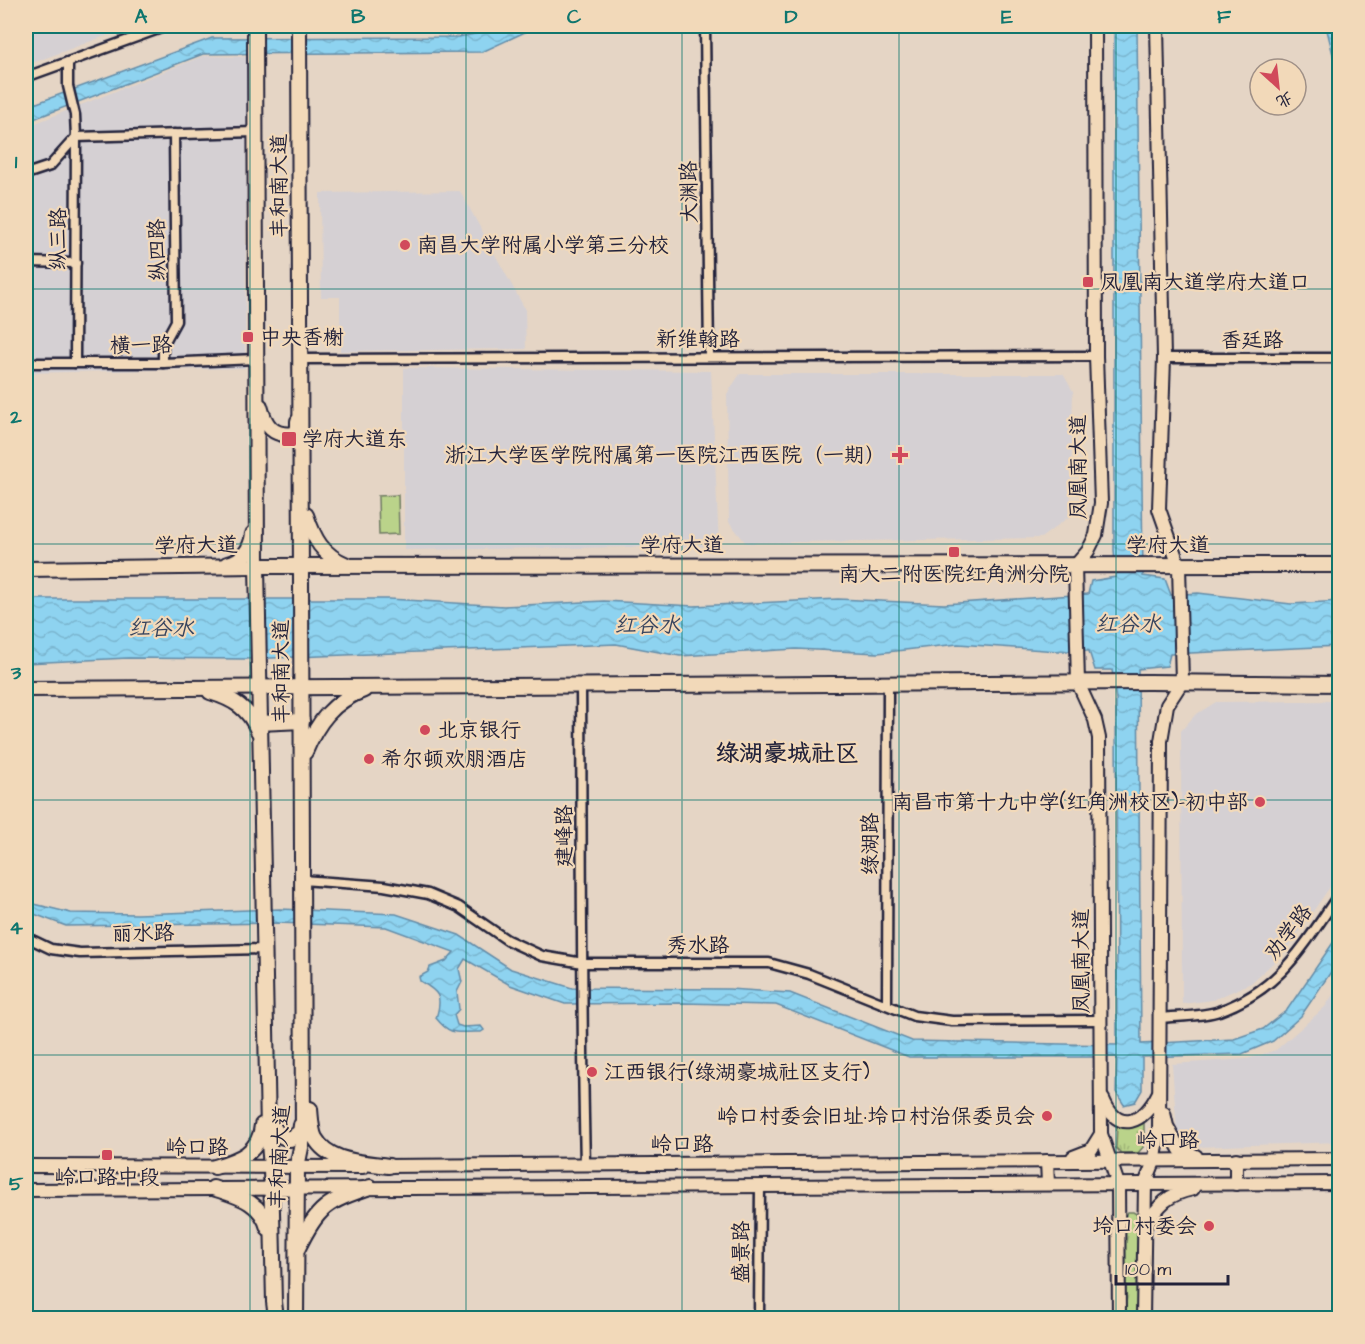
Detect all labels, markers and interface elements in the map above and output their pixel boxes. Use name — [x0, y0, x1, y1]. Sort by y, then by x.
text: A — [135, 3, 148, 31]
text: B — [351, 3, 366, 31]
text: C — [567, 3, 582, 31]
text: D — [785, 3, 798, 31]
text: E — [1001, 3, 1013, 31]
text: F — [1217, 3, 1232, 31]
north arrow — [1248, 57, 1308, 117]
text: 北 — [1272, 86, 1296, 113]
street label: 丰和南大道 — [265, 134, 294, 239]
text: 1 — [15, 148, 18, 176]
street label: 大渊路 — [674, 160, 705, 224]
street label: 纵三路 — [44, 208, 73, 271]
street label: 纵四路 — [142, 218, 173, 282]
place label: 南昌大学附属小学第三分校 — [417, 231, 669, 260]
marker: 南昌大学附属小学第三分校 — [398, 238, 412, 252]
place label: 凤凰南大道学府大道口 — [1100, 268, 1310, 297]
marker: 凤凰南大道学府大道口 — [1081, 275, 1095, 289]
place label: 中央香榭 — [260, 323, 344, 352]
street label: 新维翰路 — [656, 325, 740, 354]
street label: 香廷路 — [1221, 326, 1284, 355]
street label: 横一路 — [109, 330, 173, 361]
marker: 中央香榭 — [241, 330, 255, 344]
text: 2 — [9, 403, 22, 431]
street label: 凤凰南大道 — [1064, 415, 1093, 520]
place label: 学府大道东 — [302, 425, 407, 454]
marker: 学府大道东 — [280, 430, 298, 448]
place label: 浙江大学医学院附属第一医院江西医院（一期） — [445, 441, 886, 470]
marker: 浙江大学医学院附属第一医院江西医院（一期） — [891, 446, 909, 464]
street label: 学府大道 — [154, 530, 238, 561]
street label: 学府大道 — [640, 531, 724, 560]
street label: 学府大道 — [1126, 531, 1210, 560]
marker: 南大二附医院红角洲分院 — [947, 545, 961, 559]
place label: 南大二附医院红角洲分院 — [839, 560, 1070, 589]
water label: 红谷水 — [1095, 609, 1162, 640]
water label: 红谷水 — [614, 610, 681, 641]
water label: 红谷水 — [128, 613, 195, 644]
street label: 丰和南大道 — [267, 620, 296, 725]
text: 3 — [10, 659, 22, 687]
place label: 北京银行 — [437, 716, 521, 745]
marker: 北京银行 — [418, 723, 432, 737]
district label: 绿湖豪城社区 — [715, 737, 859, 771]
place label: 希尔顿欢朋酒店 — [381, 745, 528, 774]
marker: 希尔顿欢朋酒店 — [362, 752, 376, 766]
place label: 南昌市第十九中学(红角洲校区)-初中部 — [892, 788, 1248, 817]
marker: 南昌市第十九中学(红角洲校区)-初中部 — [1253, 795, 1267, 809]
street label: 建峰路 — [550, 805, 579, 868]
street label: 绿湖路 — [856, 813, 885, 876]
street label: 劝学路 — [1258, 898, 1319, 966]
street label: 凤凰南大道 — [1067, 909, 1096, 1014]
text: 4 — [9, 914, 23, 942]
street label: 丽水路 — [111, 918, 175, 949]
street label: 秀水路 — [667, 931, 730, 960]
place label: 江西银行(绿湖豪城社区支行) — [604, 1058, 870, 1087]
marker: 江西银行(绿湖豪城社区支行) — [585, 1065, 599, 1079]
place label: 岭口村委会旧址·坽口村治保委员会 — [717, 1102, 1035, 1131]
street label: 丰和南大道 — [262, 1104, 297, 1210]
marker: 岭口村委会旧址·坽口村治保委员会 — [1040, 1109, 1054, 1123]
street label: 岭口路 — [1137, 1126, 1200, 1155]
street label: 岭口路 — [651, 1130, 714, 1159]
street label: 岭口路 — [166, 1133, 229, 1162]
marker: 岭口路中段 — [100, 1148, 114, 1162]
place label: 岭口路中段 — [55, 1163, 160, 1192]
text: 5 — [9, 1170, 24, 1198]
place label: 坽口村委会 — [1092, 1212, 1197, 1241]
marker: 坽口村委会 — [1202, 1219, 1216, 1233]
street label: 盛景路 — [727, 1221, 756, 1284]
scale bar — [1116, 1248, 1228, 1286]
text: 100 m — [1125, 1257, 1171, 1282]

